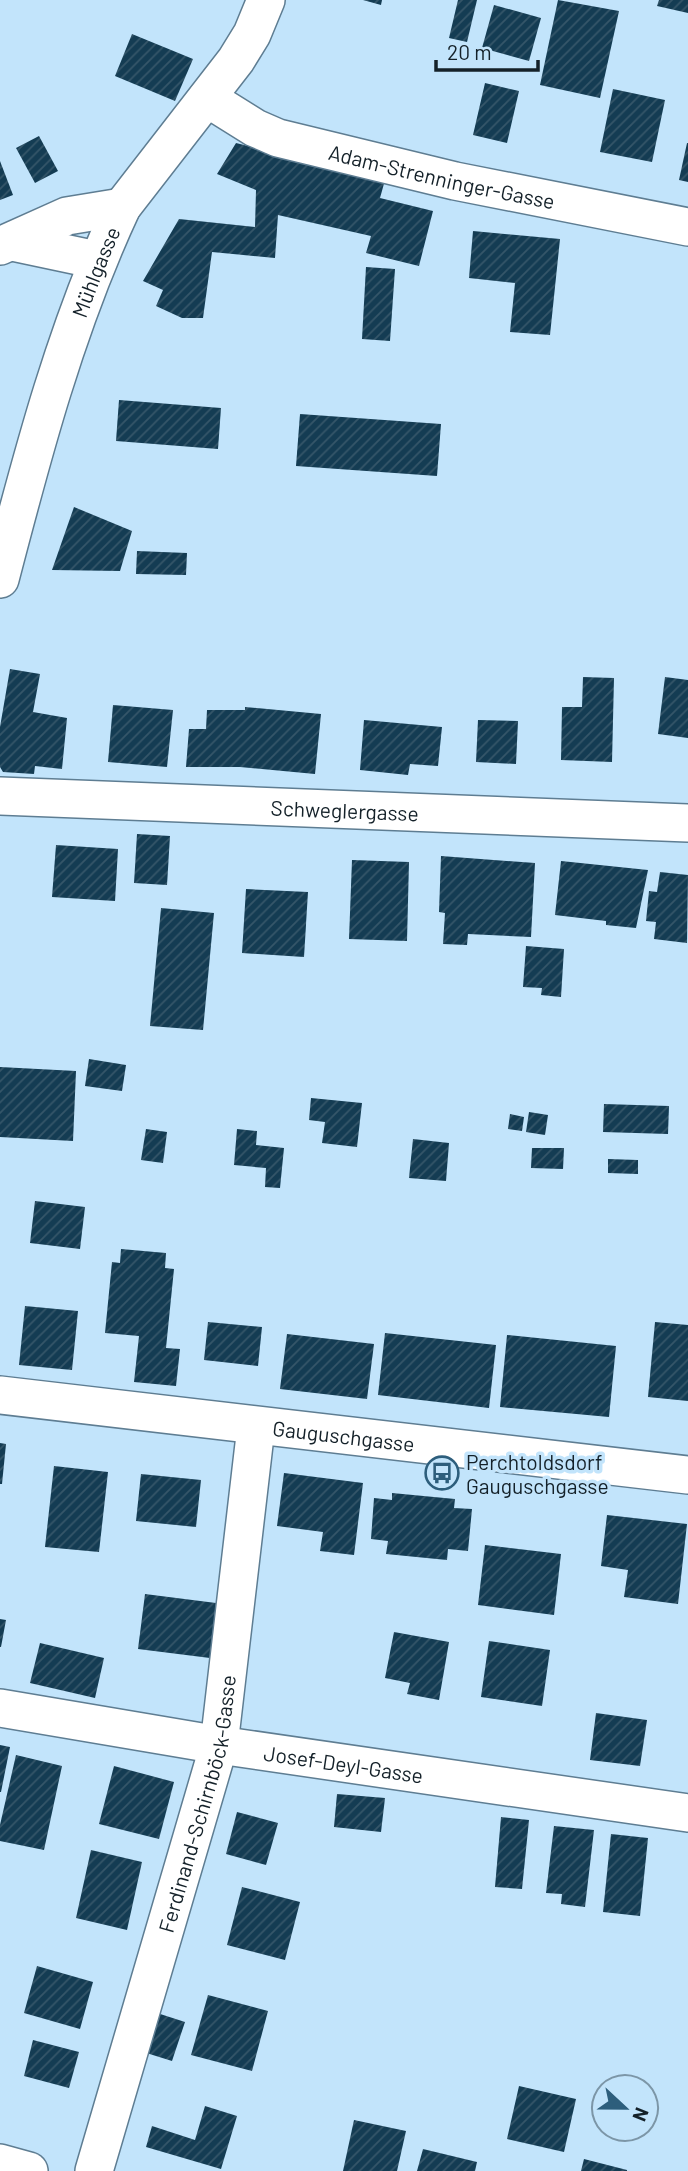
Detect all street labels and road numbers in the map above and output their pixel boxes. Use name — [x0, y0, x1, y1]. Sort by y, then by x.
street label: Adam-Strenninger-Gasse — [326, 138, 557, 213]
street label: Mühlgasse — [66, 222, 124, 320]
street label: Schweglergasse — [270, 794, 419, 825]
street label: Gauguschgasse — [271, 1414, 416, 1456]
street label: Ferdinand-Schirnböck-Gasse — [152, 1673, 240, 1935]
street label: Josef-Deyl-Gasse — [262, 1739, 425, 1787]

